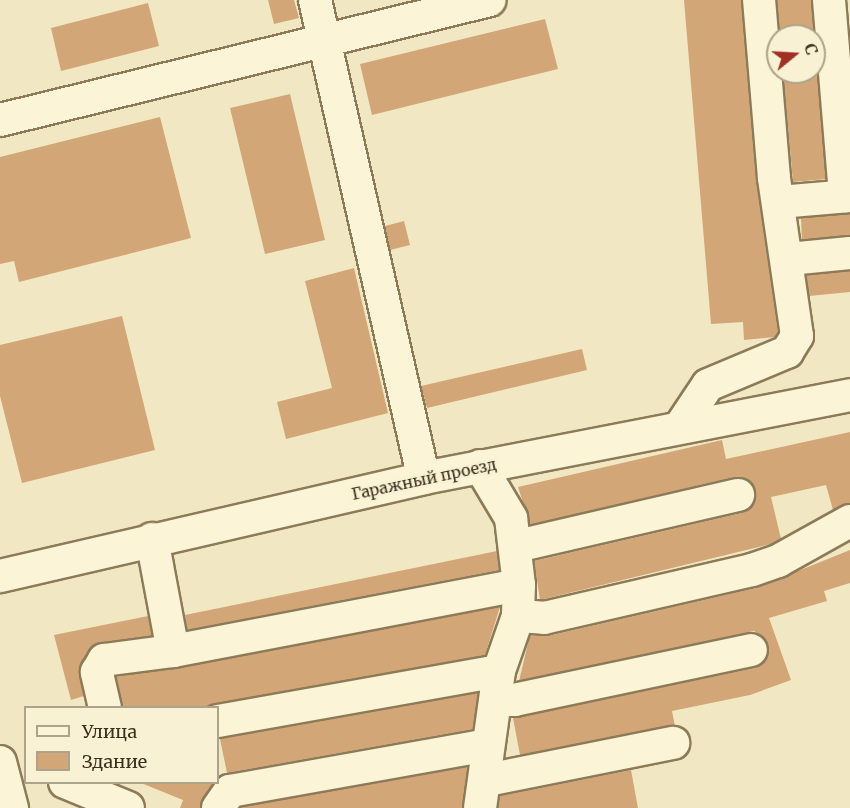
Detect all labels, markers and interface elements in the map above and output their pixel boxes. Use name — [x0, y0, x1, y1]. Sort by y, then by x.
north arrow — [766, 24, 826, 84]
text: С — [800, 41, 822, 57]
street label: Гаражный проезд — [350, 454, 498, 504]
legend — [24, 706, 219, 784]
text: Улица — [82, 720, 137, 743]
text: Здание — [82, 750, 147, 773]

